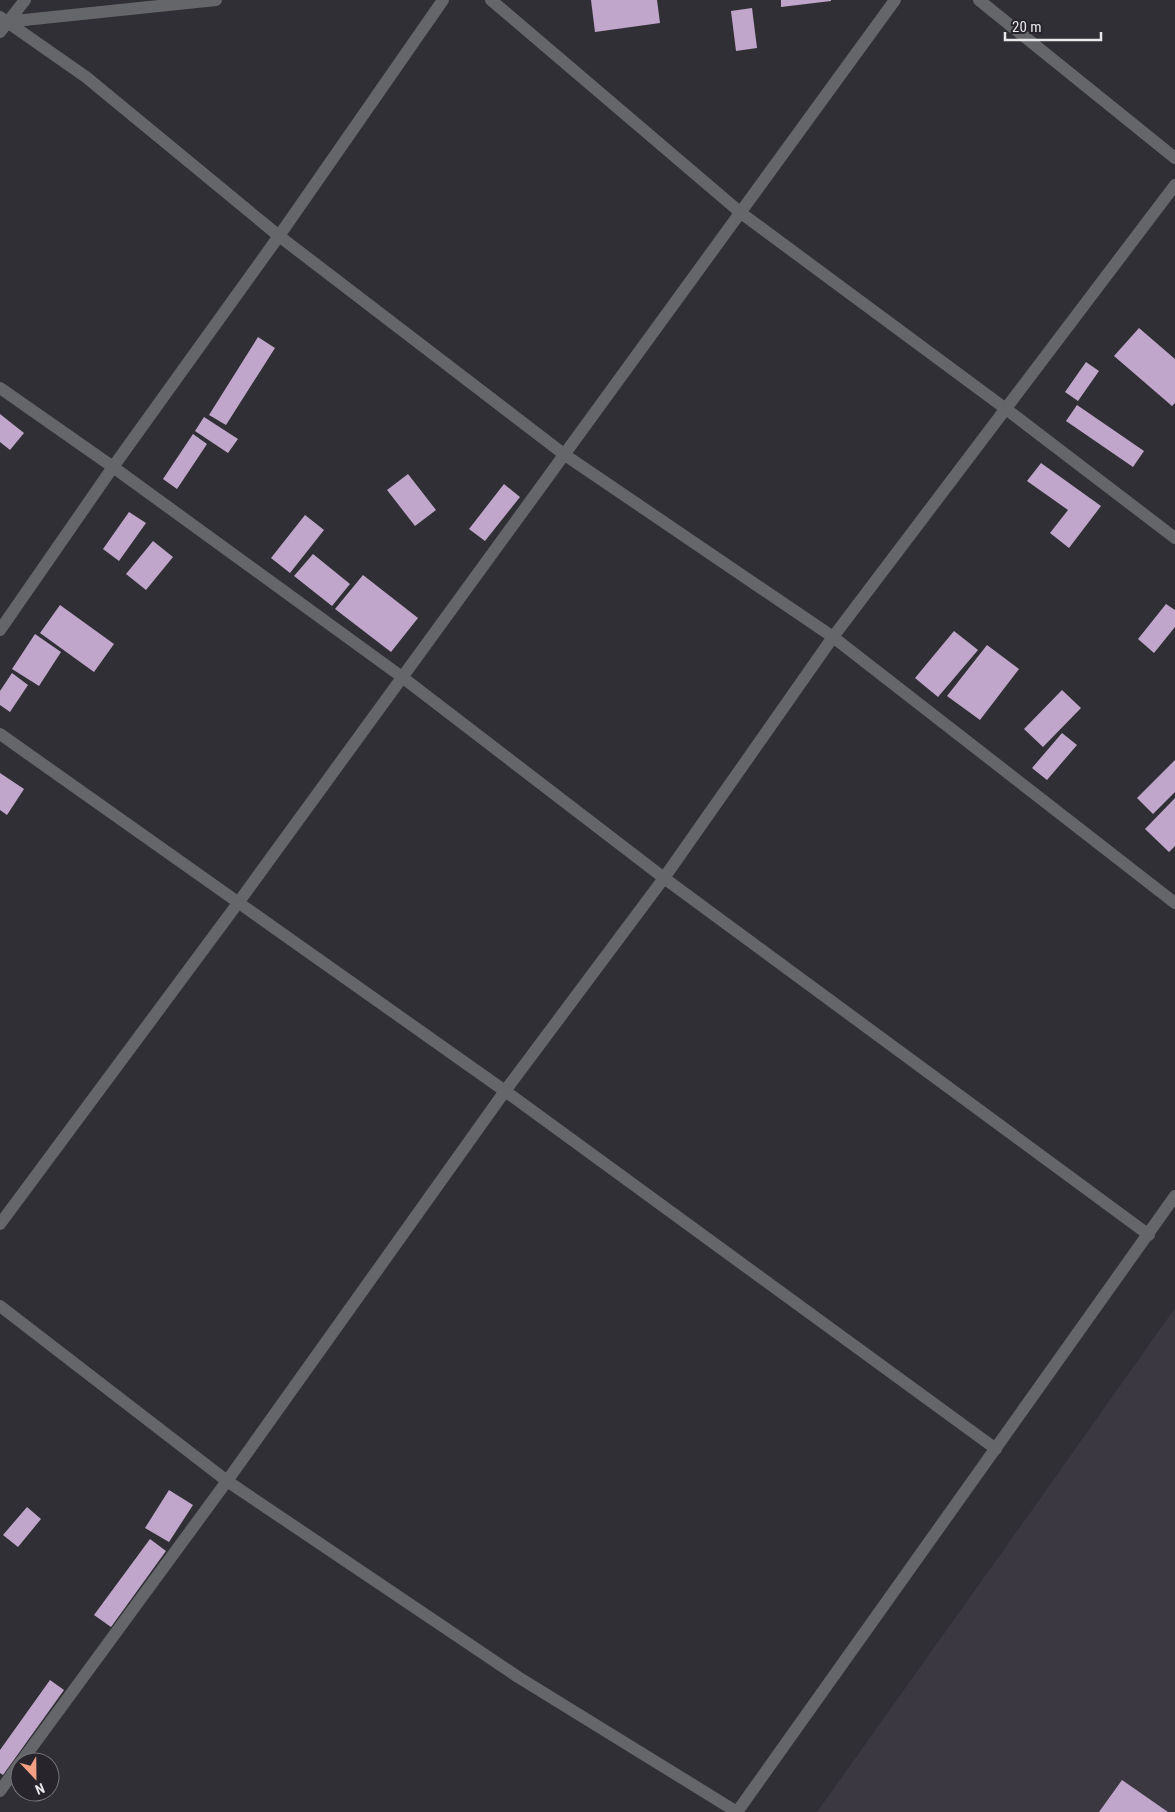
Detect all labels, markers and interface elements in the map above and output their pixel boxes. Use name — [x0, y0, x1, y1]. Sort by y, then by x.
scale bar — [1005, 10, 1101, 42]
text: 20 m — [1012, 18, 1042, 36]
north arrow — [10, 1752, 60, 1802]
text: N — [33, 1780, 47, 1798]

